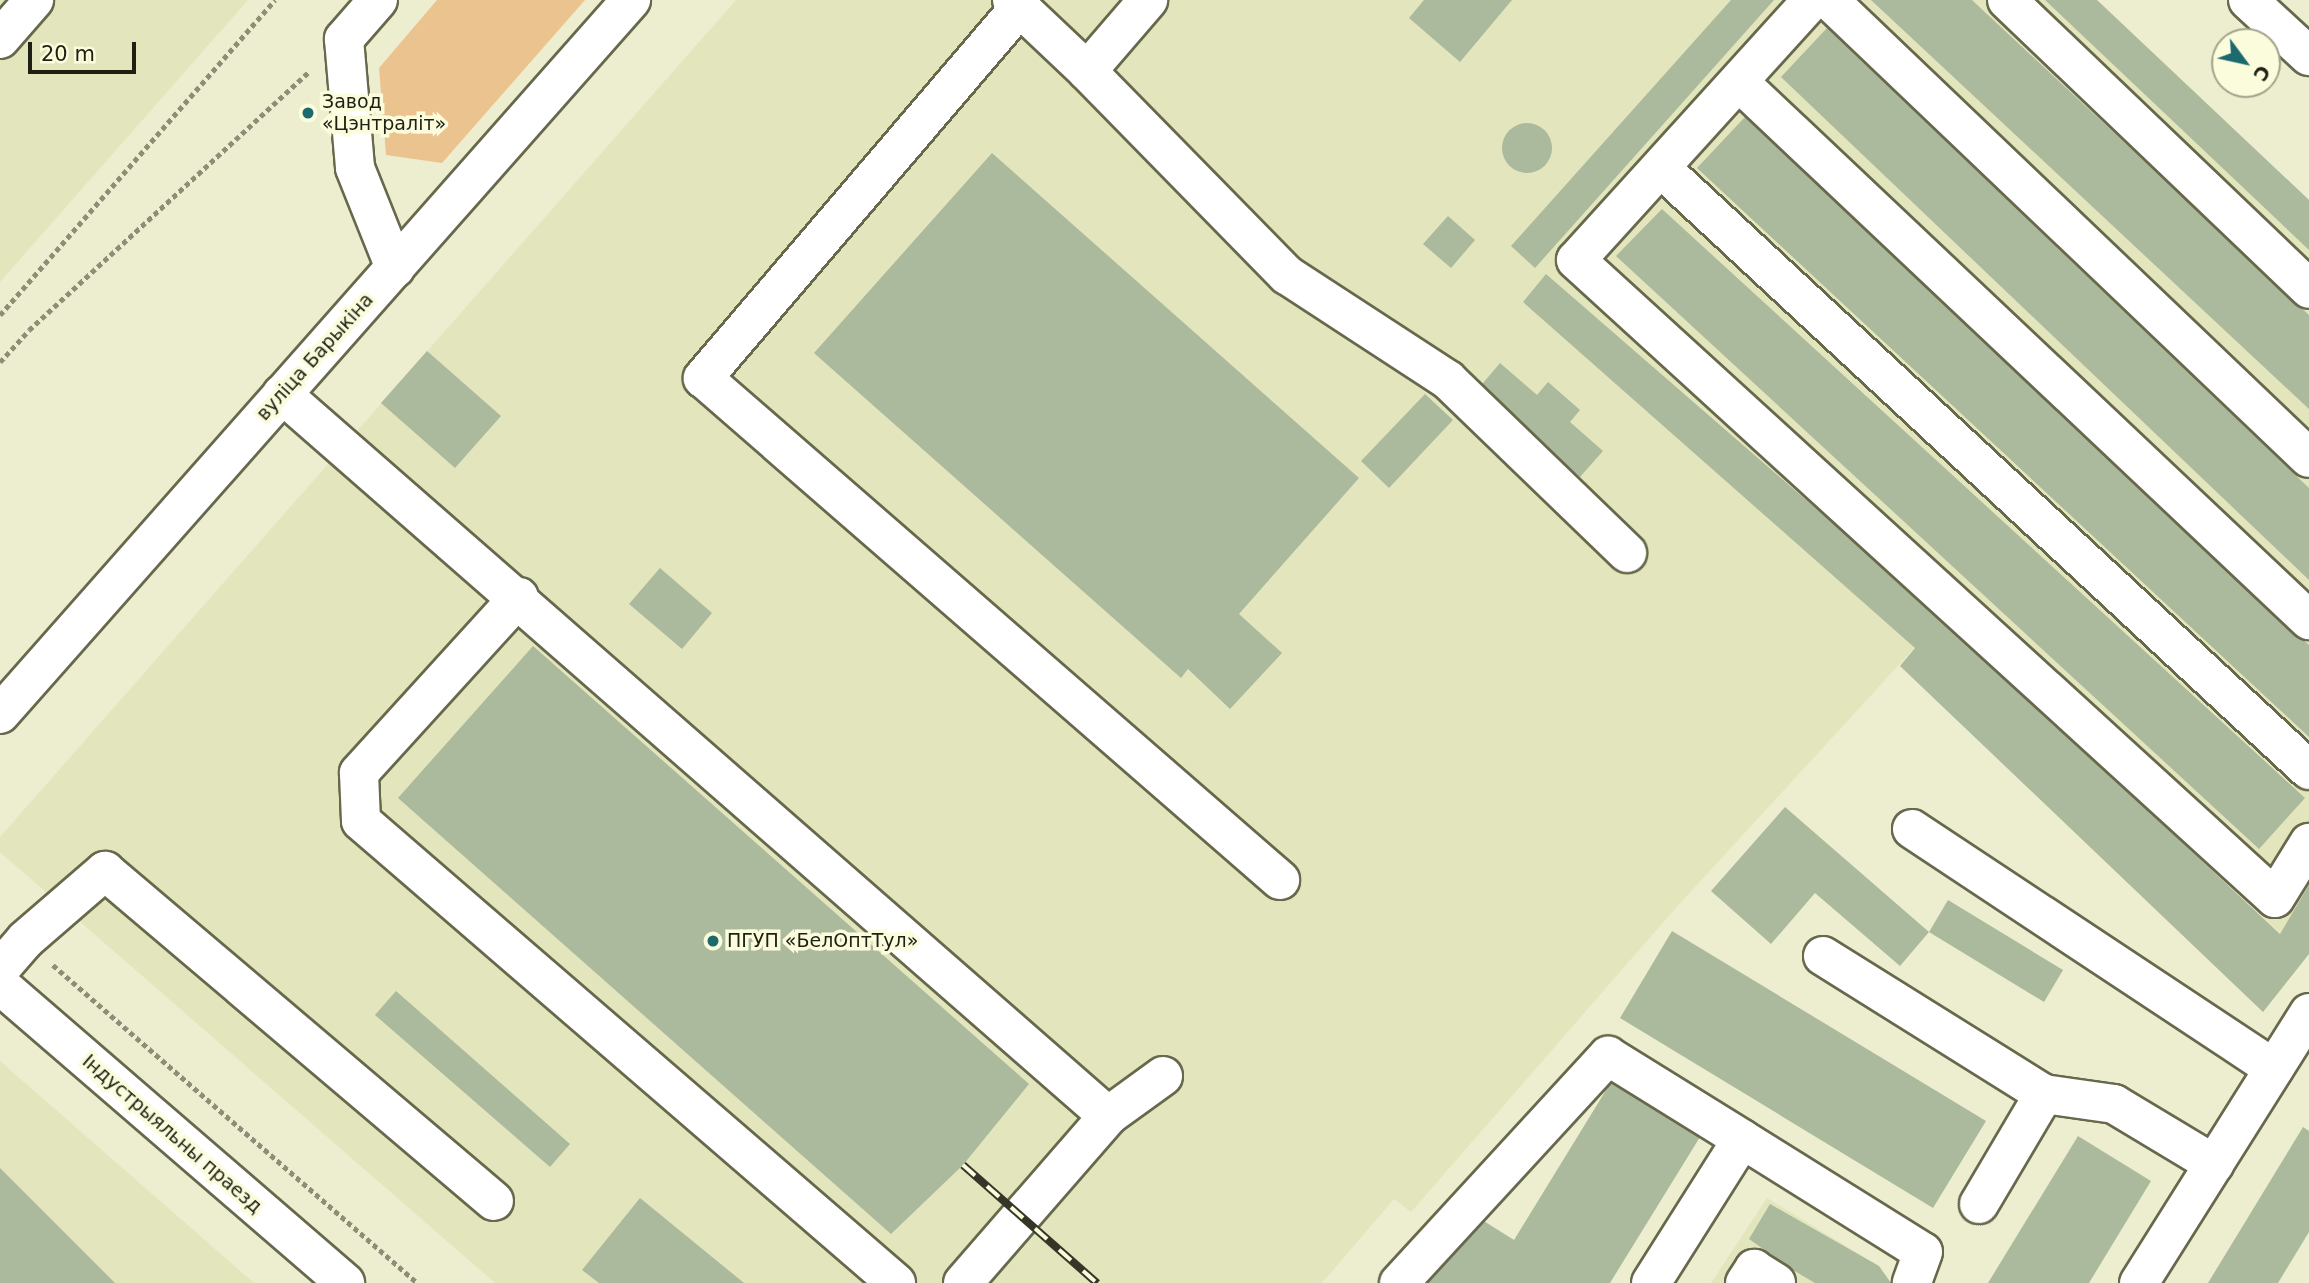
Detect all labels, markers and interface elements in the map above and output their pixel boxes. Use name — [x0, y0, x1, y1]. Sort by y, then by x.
scale bar — [32, 28, 140, 72]
north arrow — [2211, 28, 2281, 98]
text: 20 m — [41, 42, 95, 66]
text: С — [2249, 61, 2275, 85]
place label: Завод «Цэнтраліт» — [322, 91, 446, 135]
marker: Завод «Цэнтраліт» — [300, 105, 316, 121]
street label: вуліца Барыкіна — [252, 289, 378, 425]
place label: ПГУП «БелОптТул» — [727, 930, 918, 952]
marker: ПГУП «БелОптТул» — [705, 933, 721, 949]
street label: Індустрыяльны праезд — [78, 1050, 266, 1218]

